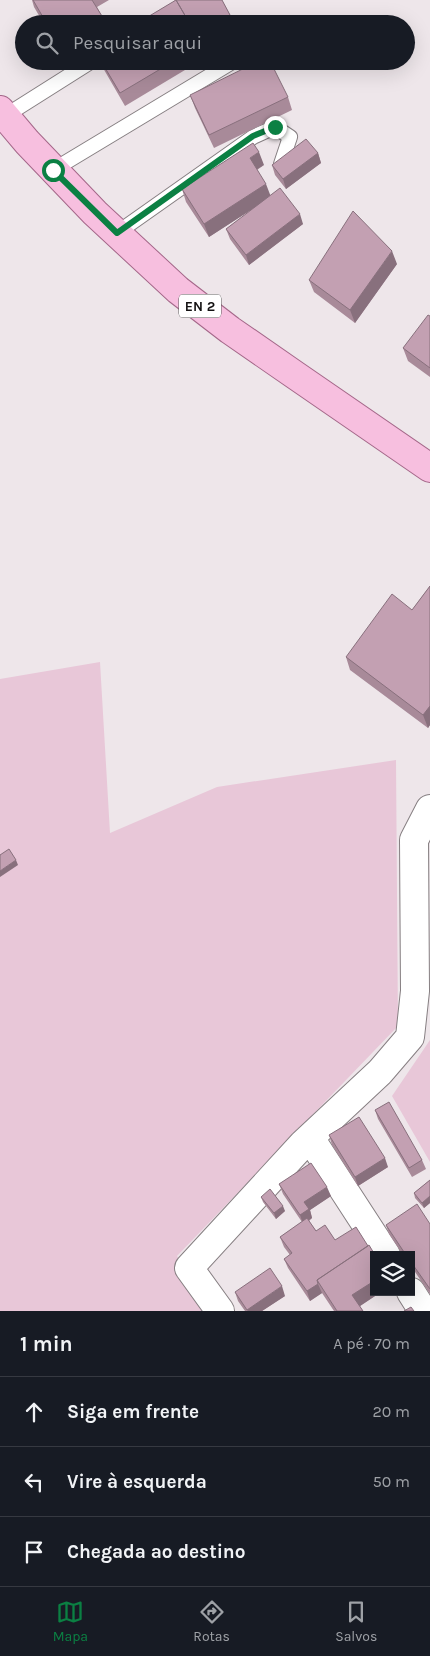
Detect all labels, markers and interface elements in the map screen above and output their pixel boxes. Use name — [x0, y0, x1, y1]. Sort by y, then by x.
search box — [15, 15, 415, 70]
icon: search — [33, 29, 61, 57]
text: Pesquisar aqui — [73, 32, 202, 54]
route end — [264, 116, 287, 139]
route start — [42, 159, 65, 182]
road number: EN 2 — [179, 294, 221, 318]
map controls — [370, 1251, 415, 1296]
button: layers — [370, 1251, 415, 1296]
text: 1 min — [20, 1332, 73, 1356]
text: A pé · 70 m — [333, 1334, 410, 1353]
icon: ahead — [20, 1398, 48, 1426]
text: Siga em frente — [67, 1401, 199, 1423]
text: 20 m — [372, 1402, 410, 1421]
icon: left — [20, 1468, 48, 1496]
text: Vire à esquerda — [67, 1471, 207, 1493]
text: 50 m — [373, 1472, 410, 1491]
icon: arrive — [20, 1538, 48, 1566]
text: Chegada ao destino — [67, 1541, 245, 1563]
tab: Mapa — [53, 1598, 88, 1645]
tab: Rotas — [193, 1598, 230, 1645]
tab: Salvos — [335, 1598, 377, 1645]

